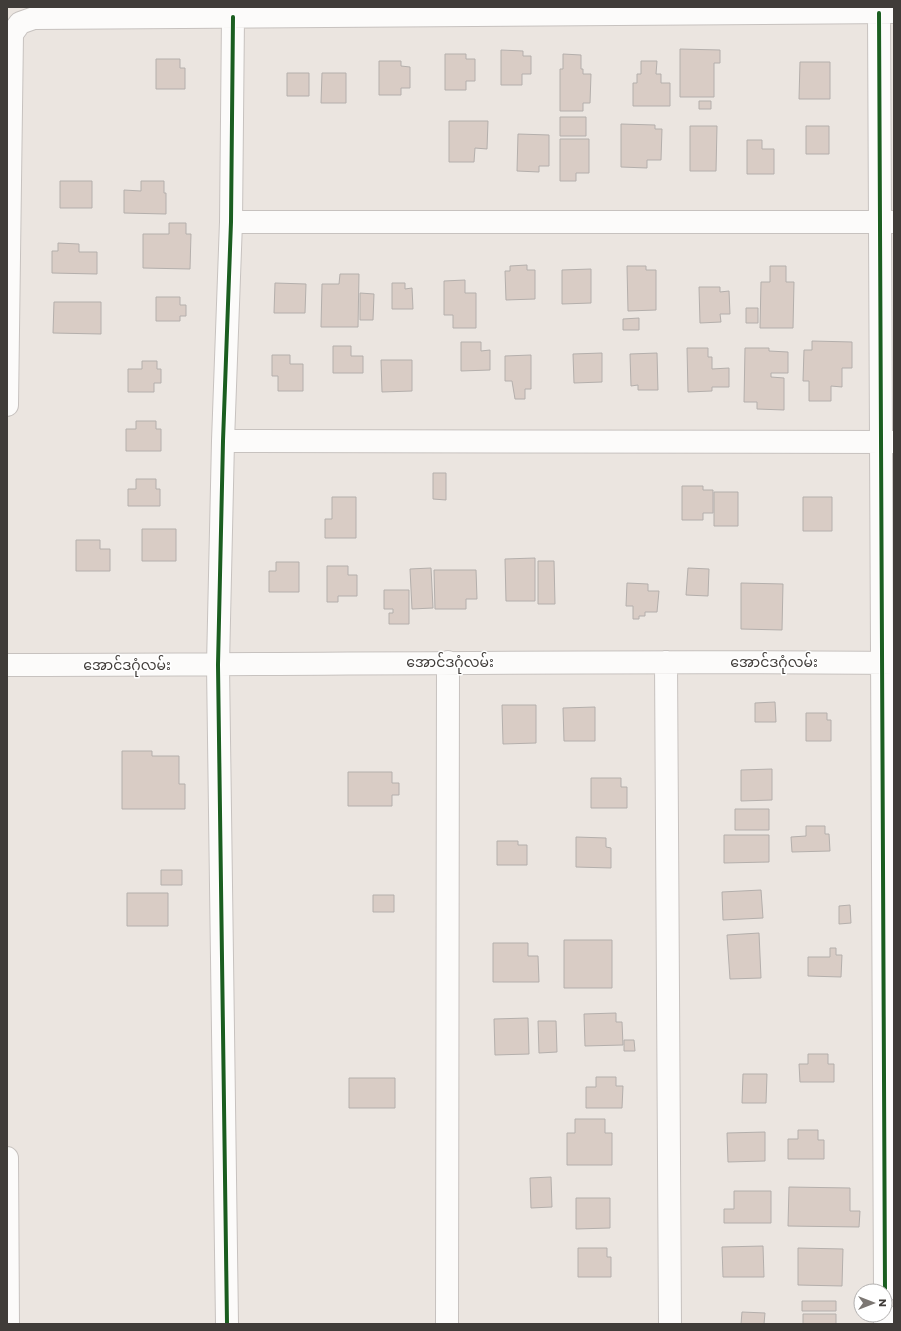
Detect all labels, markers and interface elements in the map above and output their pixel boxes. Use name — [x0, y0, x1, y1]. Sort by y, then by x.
street label: အောင်ဒဂုံလမ်း — [406, 652, 494, 674]
street label: အောင်ဒဂုံလမ်း — [730, 652, 818, 674]
street label: အောင်ဒဂုံလမ်း — [83, 655, 171, 677]
north arrow — [853, 1283, 893, 1323]
text: N — [875, 1299, 891, 1307]

